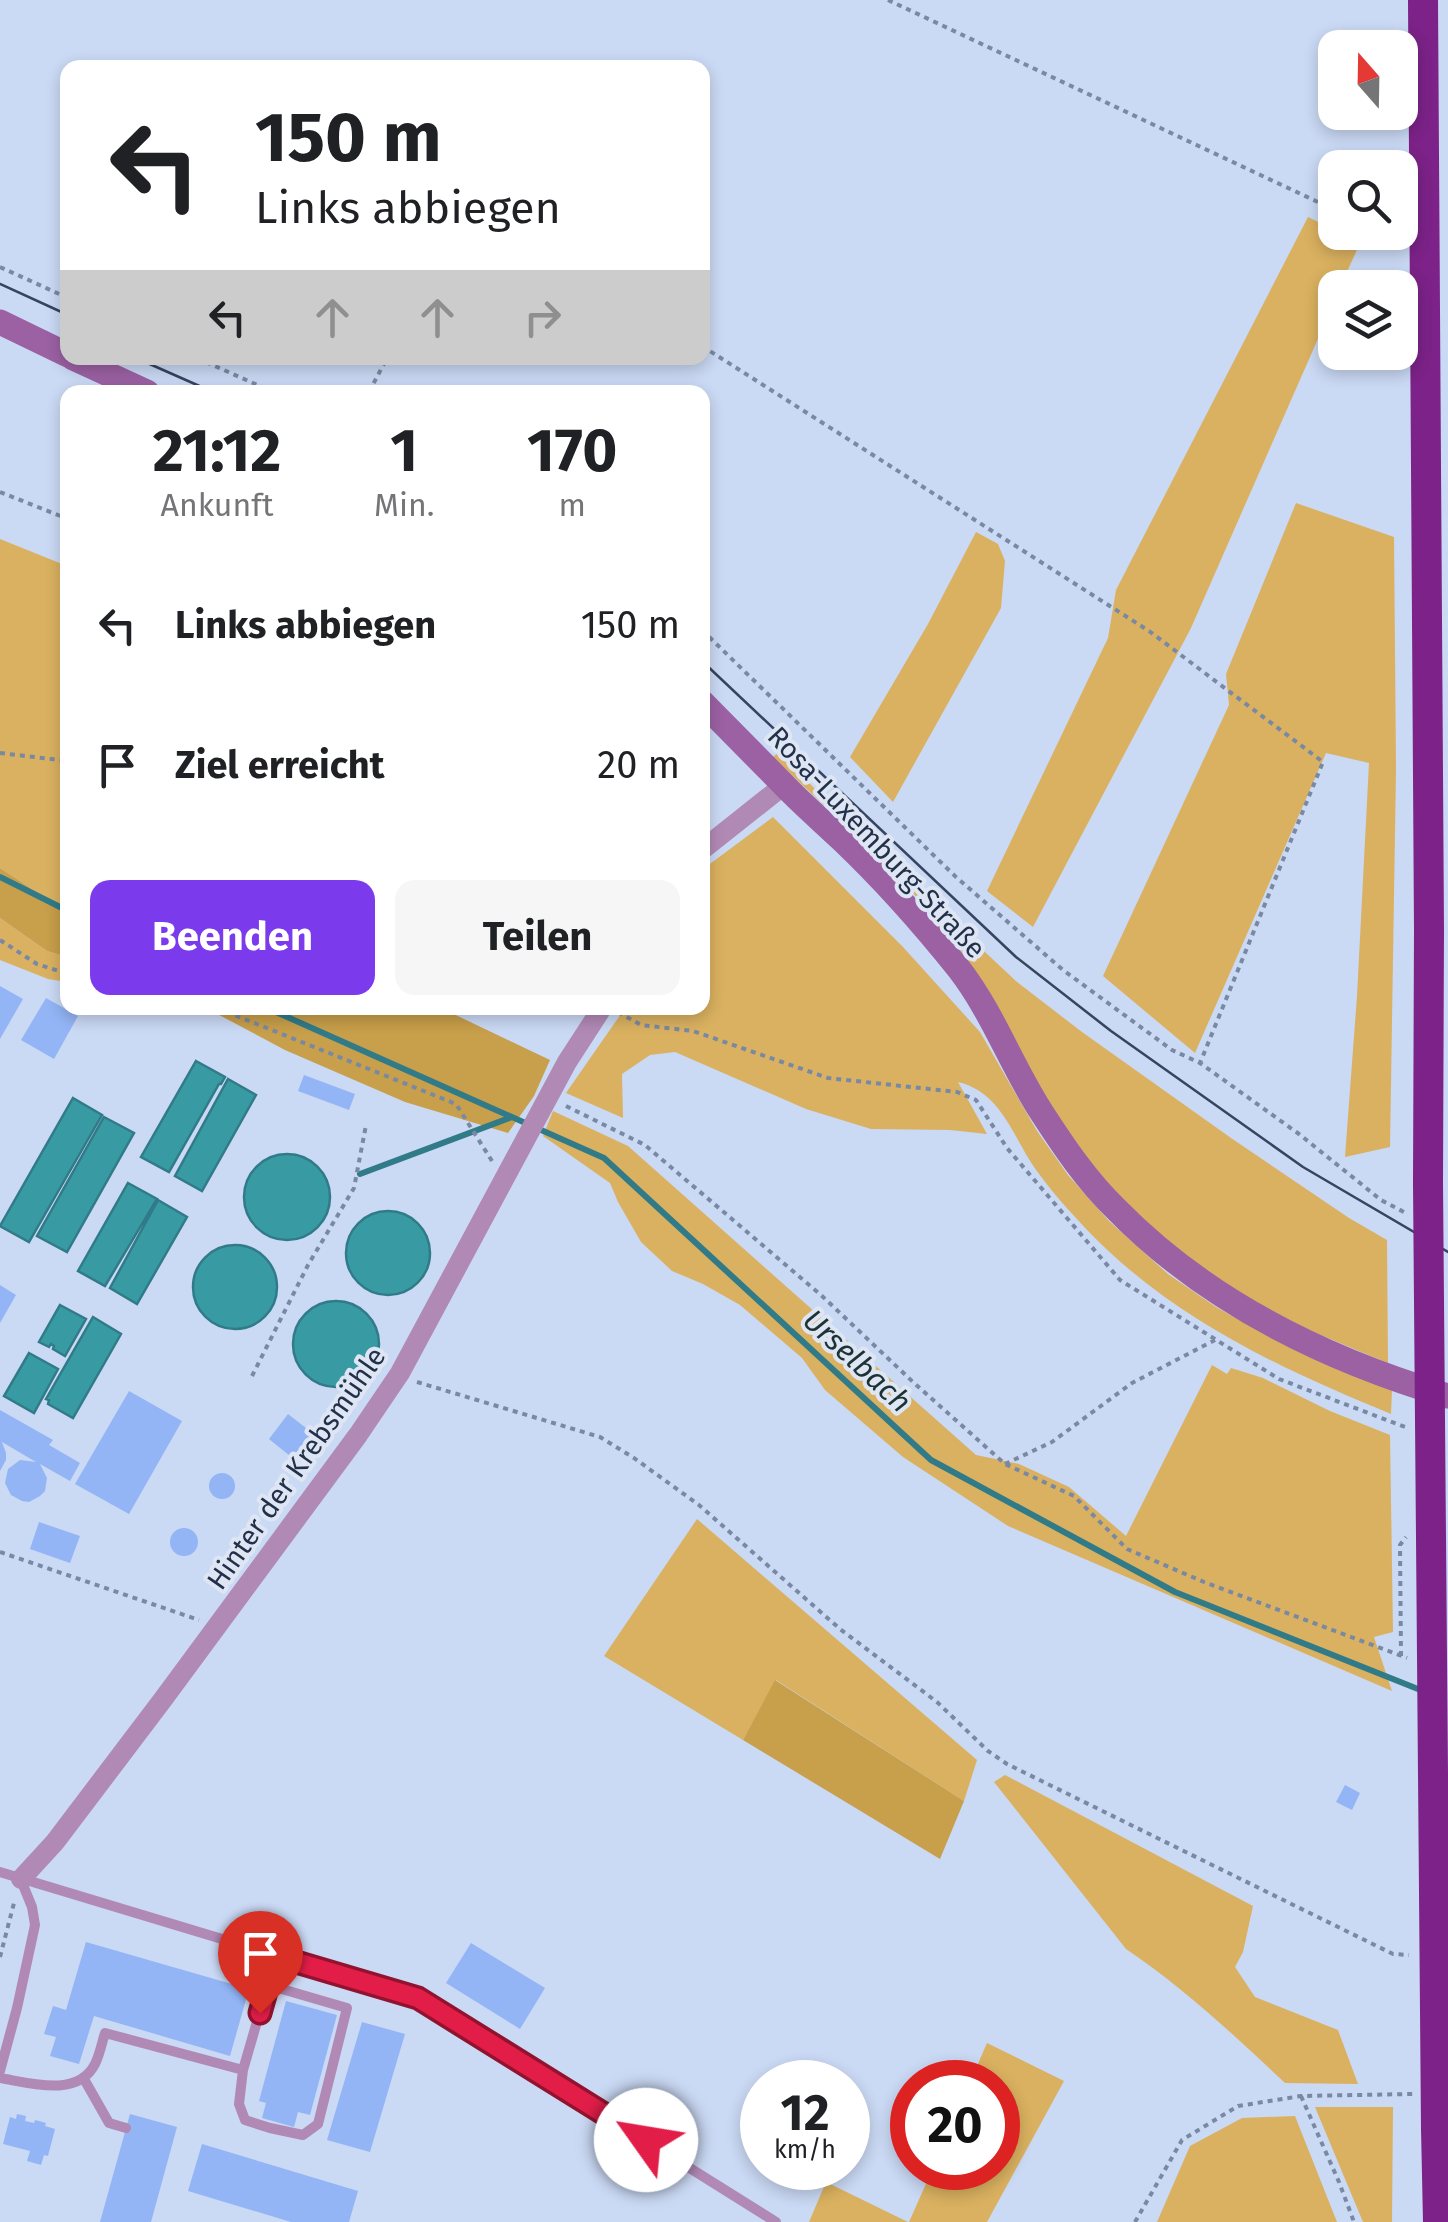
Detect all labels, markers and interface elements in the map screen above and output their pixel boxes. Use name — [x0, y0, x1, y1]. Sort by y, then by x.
north arrow — [1318, 30, 1418, 130]
map controls — [1318, 30, 1418, 370]
text: 150 m — [255, 96, 442, 180]
icon: left — [90, 100, 220, 230]
button: search — [1318, 150, 1418, 250]
text: Links abbiegen — [255, 181, 561, 235]
button: layers — [1318, 270, 1418, 370]
icon: left — [200, 290, 255, 345]
icon: ahead — [305, 290, 360, 345]
icon: ahead — [410, 290, 465, 345]
icon: right — [515, 290, 570, 345]
text: 21:12 — [153, 415, 281, 487]
text: 1 — [390, 415, 418, 487]
text: 170 — [527, 415, 617, 487]
text: Ankunft — [161, 486, 273, 524]
text: Min. — [374, 486, 434, 524]
text: m — [558, 486, 586, 524]
icon: left — [90, 598, 145, 653]
text: Links abbiegen — [175, 602, 436, 648]
text: 150 m — [581, 602, 680, 648]
street label: Rosa-Luxemburg-Straße — [761, 720, 992, 965]
icon: arrive — [90, 738, 145, 793]
text: Ziel erreicht — [175, 742, 384, 788]
text: 20 m — [597, 742, 680, 788]
button: Beenden — [90, 880, 375, 995]
button: Teilen — [395, 880, 680, 995]
water label: Urselbach — [795, 1302, 919, 1420]
street label: Hinter der Krebsmühle — [200, 1341, 393, 1596]
pin — [218, 1911, 303, 2014]
icon: arrive — [233, 1926, 288, 1981]
speed limit sign: 20 — [890, 2060, 1020, 2190]
text: 12 — [780, 2083, 830, 2143]
position arrow — [594, 2088, 698, 2192]
text: km/h — [774, 2135, 836, 2165]

